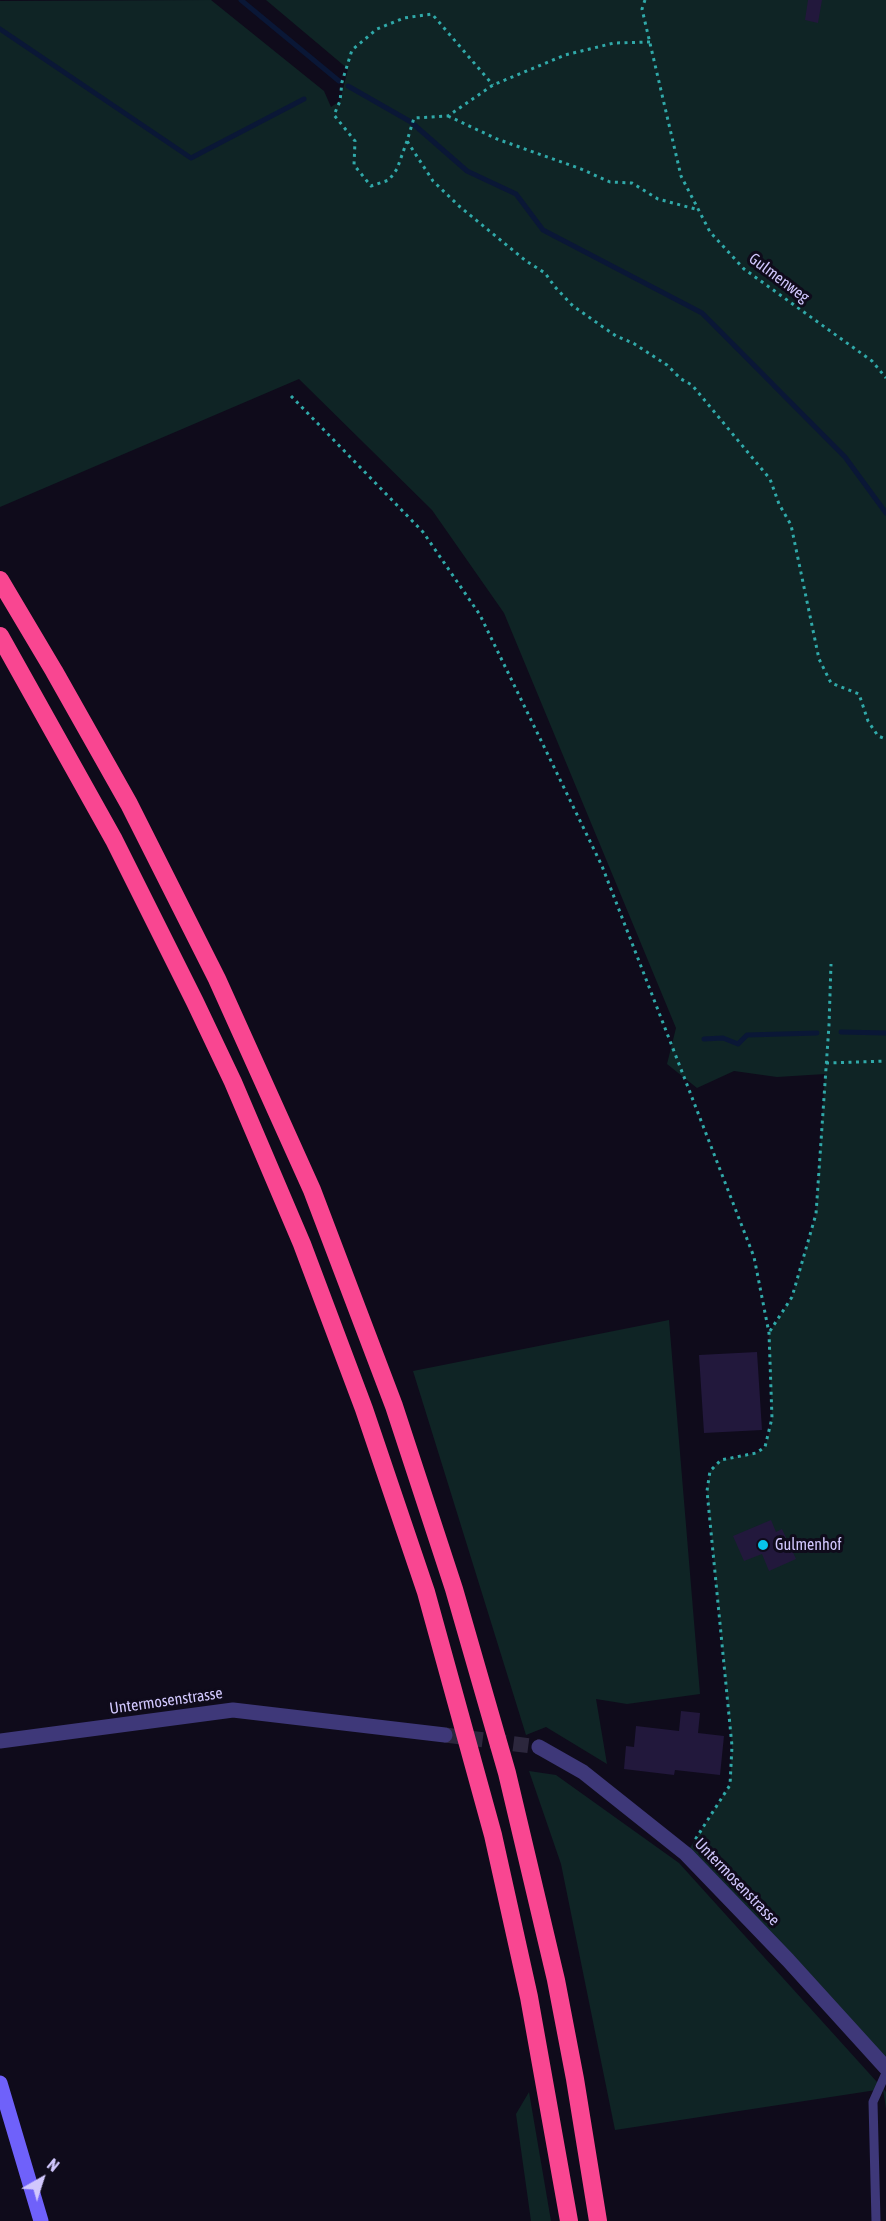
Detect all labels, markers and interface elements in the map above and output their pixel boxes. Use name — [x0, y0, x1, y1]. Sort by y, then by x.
street label: Gulmenweg — [745, 249, 813, 307]
place label: Gulmenhof — [775, 1535, 842, 1555]
marker: Gulmenhof — [756, 1538, 770, 1552]
street label: Untermosenstrasse — [108, 1684, 224, 1718]
street label: Untermosenstrasse — [690, 1834, 784, 1930]
north arrow — [12, 2149, 72, 2209]
text: N — [44, 2155, 63, 2175]

